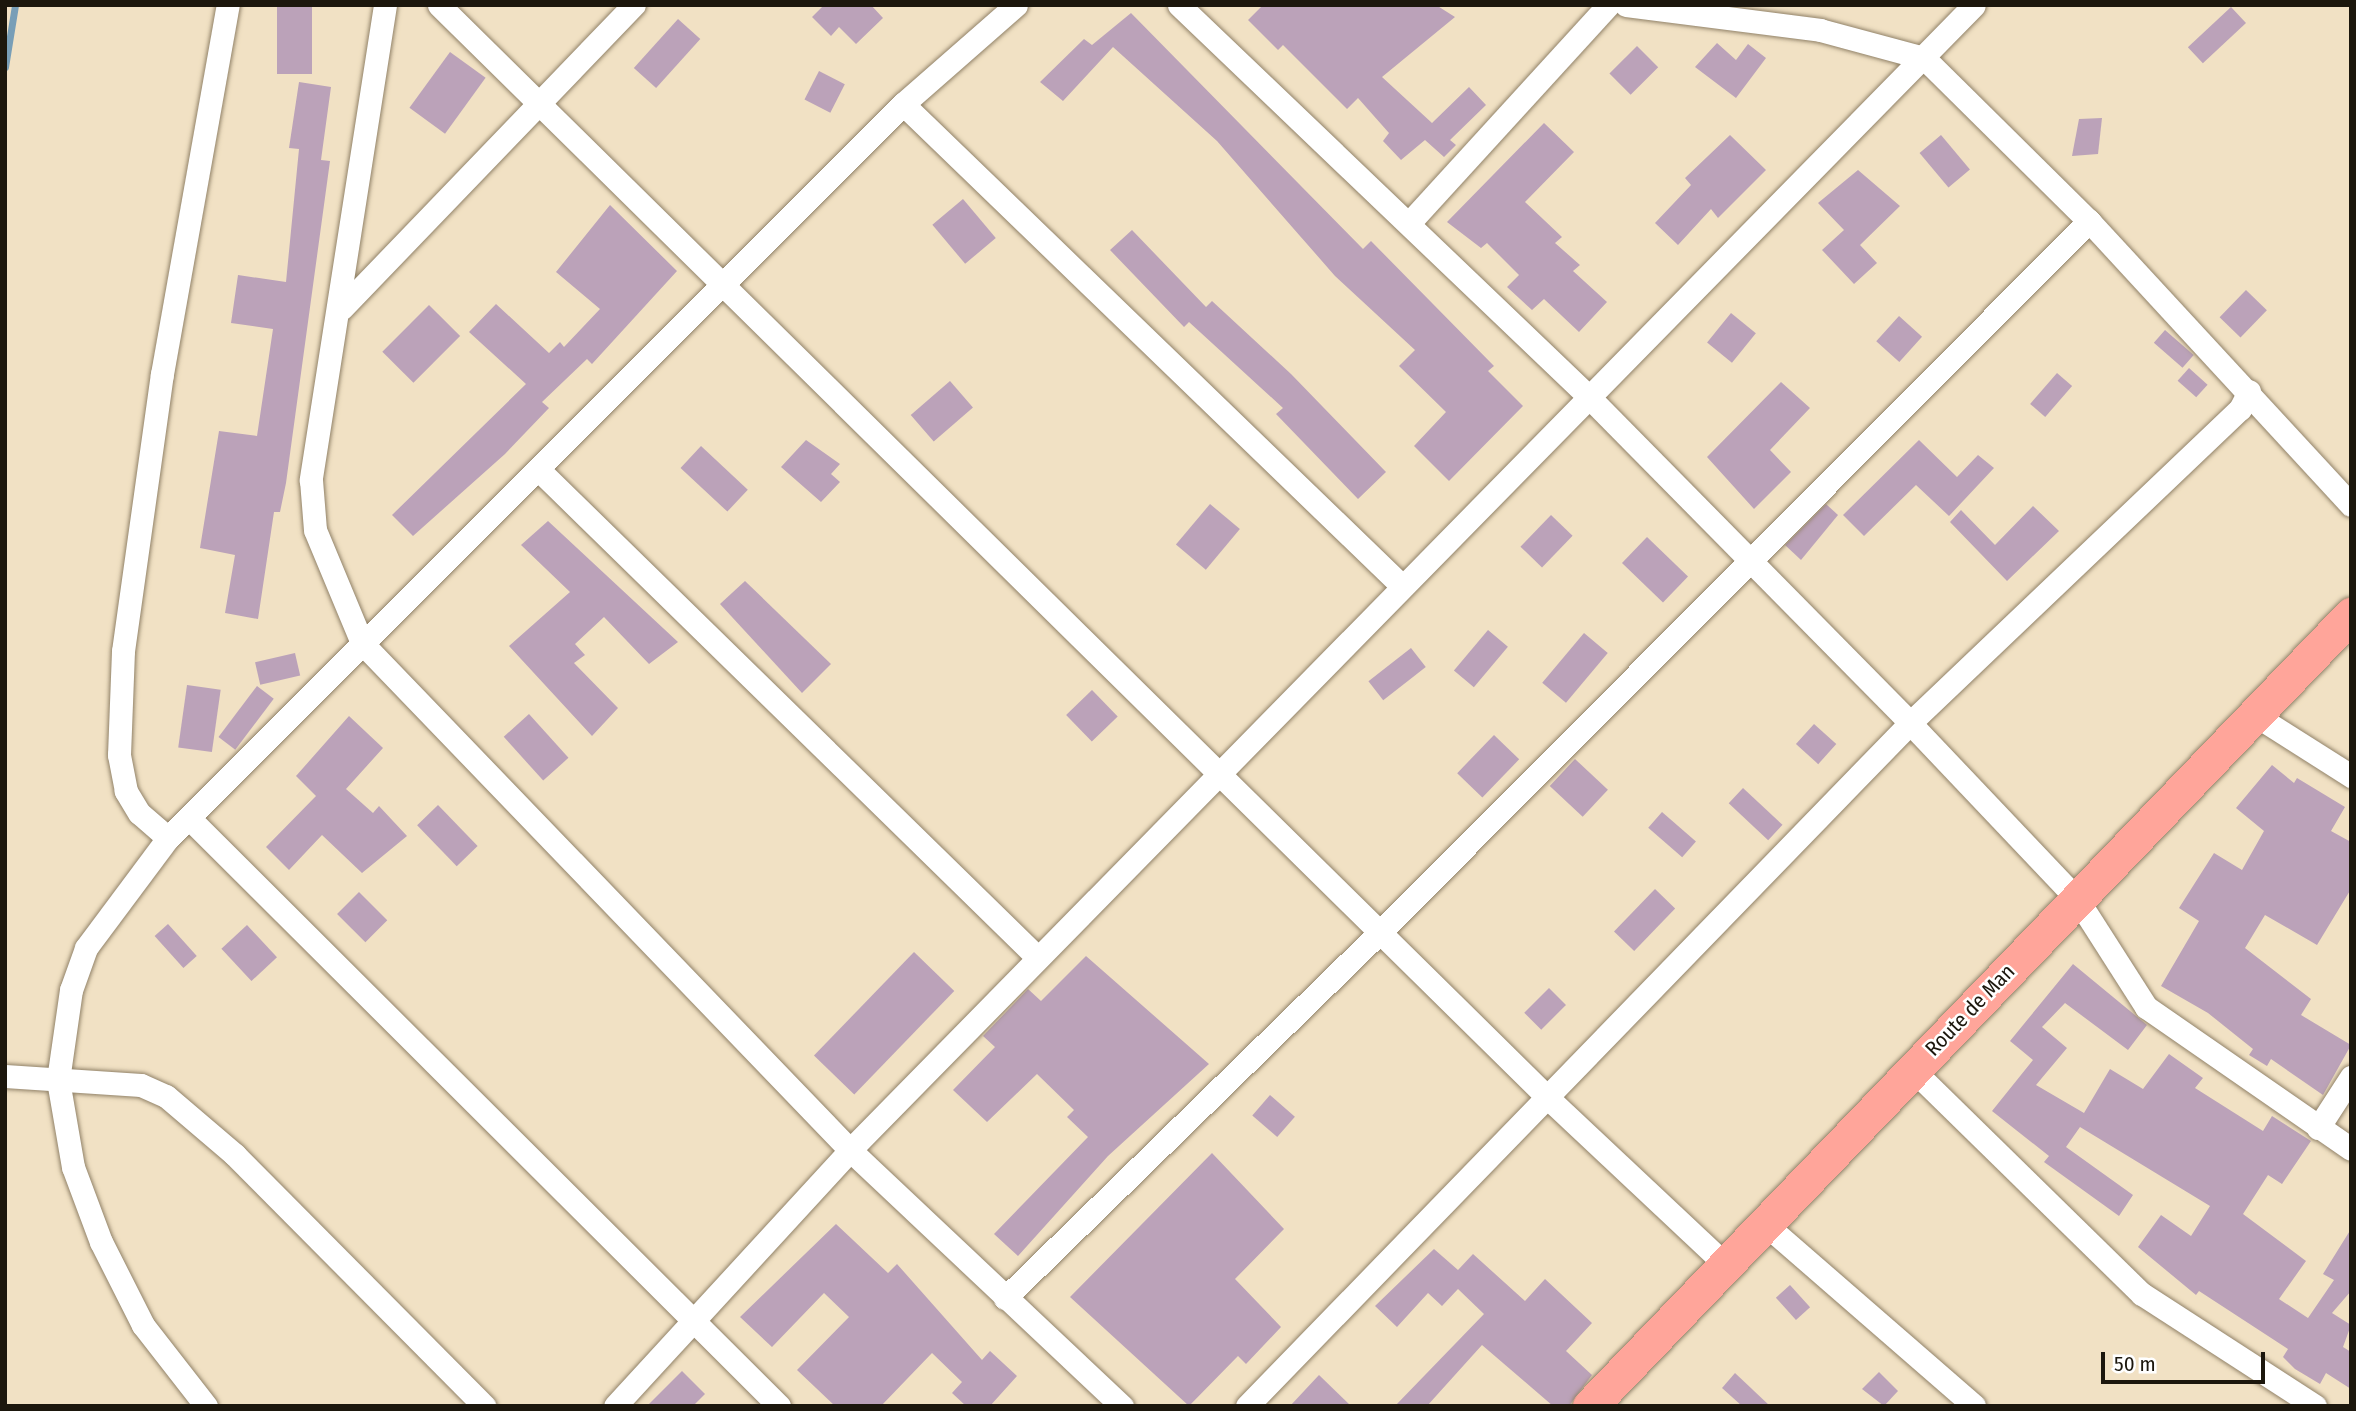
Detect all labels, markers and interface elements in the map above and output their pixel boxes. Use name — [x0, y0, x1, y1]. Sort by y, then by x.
street label: Route de Man — [1920, 959, 2020, 1061]
scale bar — [2104, 1338, 2268, 1382]
text: 50 m — [2114, 1351, 2156, 1377]

